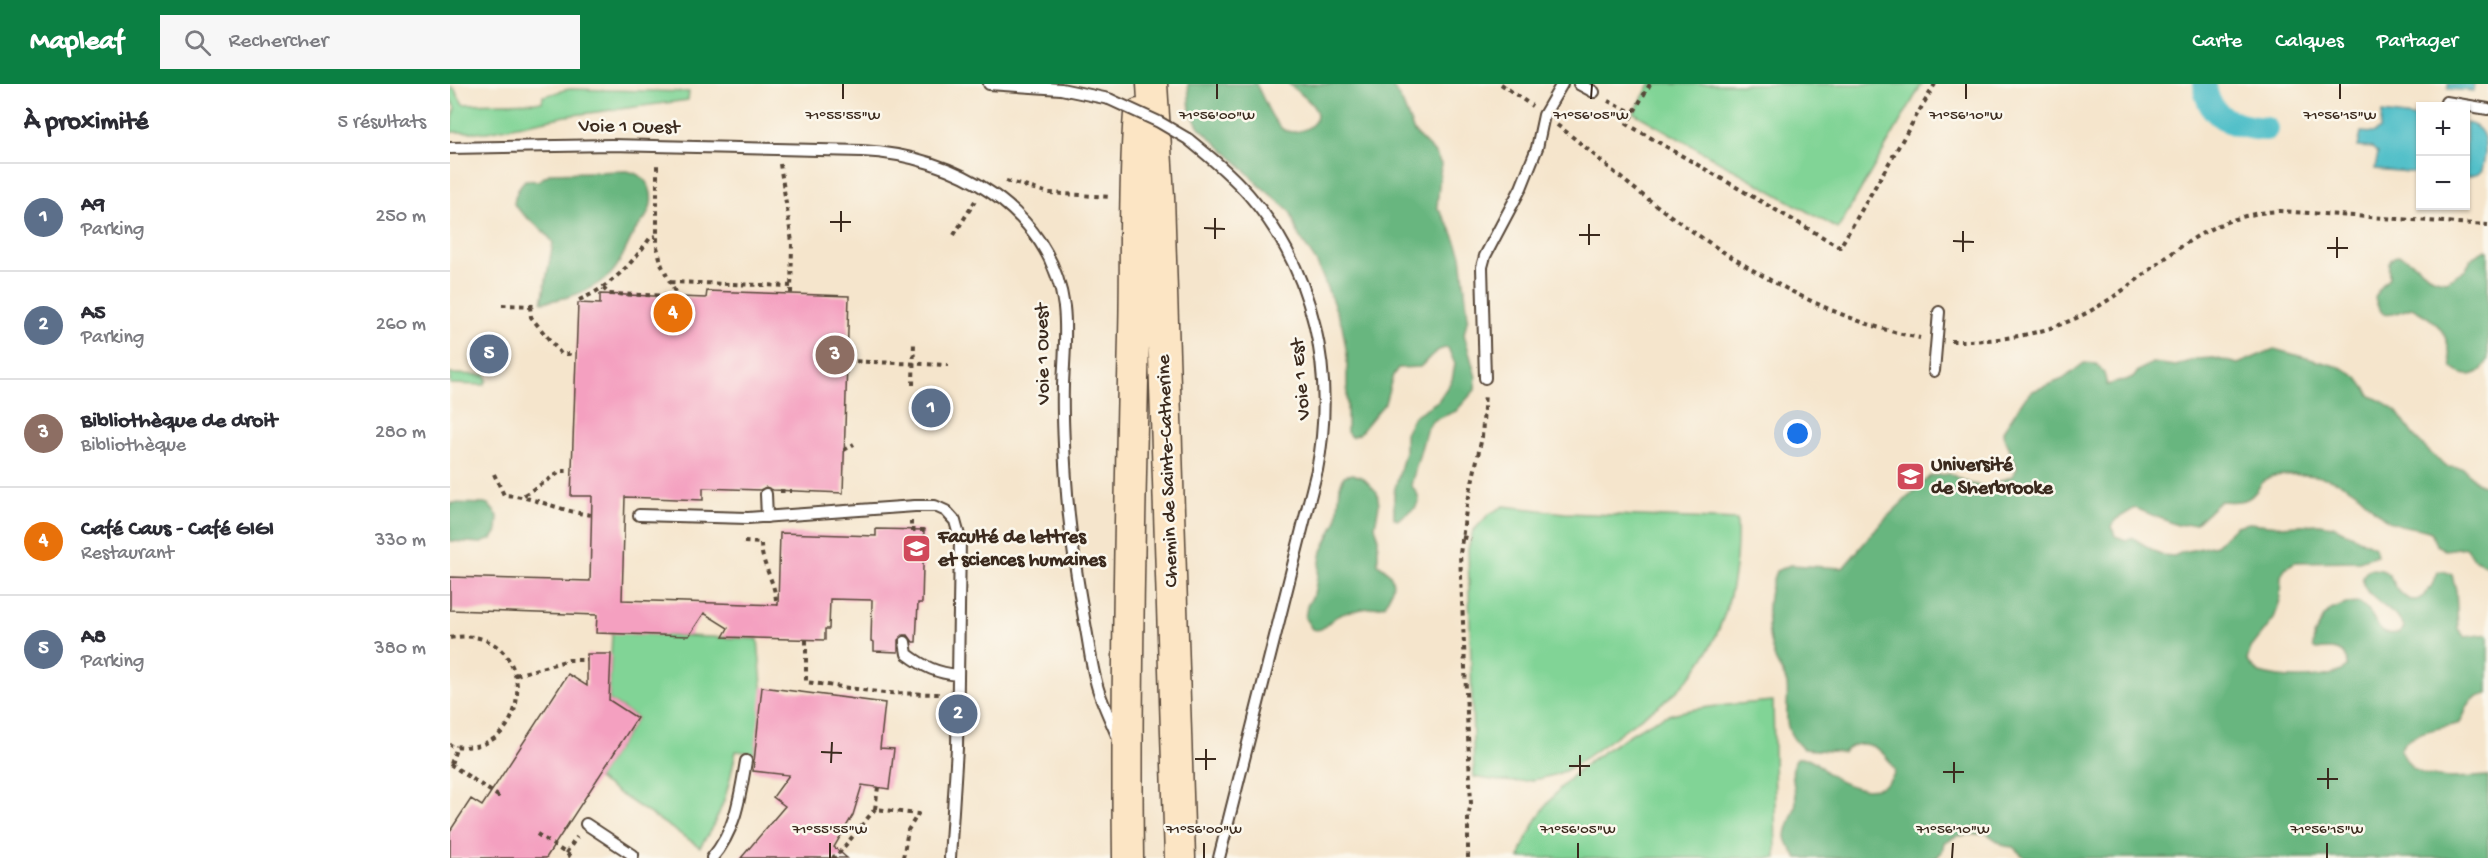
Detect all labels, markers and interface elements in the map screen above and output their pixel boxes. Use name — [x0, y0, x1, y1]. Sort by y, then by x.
search box — [160, 15, 580, 69]
text: Mapleaf — [30, 26, 124, 59]
icon: search — [181, 26, 214, 59]
text: Rechercher — [229, 29, 328, 55]
text: Carte — [2192, 30, 2242, 55]
text: Calques — [2275, 30, 2344, 55]
text: Partager — [2377, 30, 2458, 55]
map controls — [2416, 102, 2470, 210]
button: + — [2416, 102, 2470, 156]
text: 71°55'55"W — [805, 107, 881, 125]
text: 71°56'00"W — [1178, 107, 1255, 125]
text: 71°56'05"W — [1552, 107, 1629, 125]
text: 71°56'10"W — [1928, 107, 2003, 125]
text: 71°56'15"W — [2303, 107, 2377, 125]
text: À proximité — [24, 108, 148, 139]
text: 5 résultats — [337, 112, 426, 135]
street label: Voie 1 Ouest — [577, 116, 682, 140]
button: − — [2416, 156, 2470, 210]
text: A9 — [81, 193, 105, 219]
text: 1 — [39, 206, 48, 229]
text: 250 m — [375, 206, 426, 229]
text: Parking — [81, 219, 144, 242]
pin: 4 — [654, 290, 692, 336]
text: A5 — [81, 301, 106, 327]
street label: Voie 1 Ouest — [1032, 301, 1056, 406]
text: 2 — [39, 314, 48, 337]
text: 260 m — [376, 314, 426, 337]
text: Parking — [81, 327, 144, 350]
pin: 5 — [470, 332, 508, 376]
pin: 3 — [816, 332, 854, 378]
street label: Voie 1 Est — [1287, 335, 1317, 422]
street label: Chemin de Sainte-Catherine — [1153, 354, 1185, 588]
pin: 1 — [912, 386, 950, 430]
text: Bibliothèque de droit — [81, 409, 277, 435]
your location — [1783, 419, 1812, 448]
text: 3 — [38, 422, 49, 445]
text: 280 m — [375, 422, 426, 445]
text: Bibliothèque — [81, 435, 186, 458]
place label: Université de Sherbrooke — [1931, 455, 2054, 501]
school or university icon: Université de Sherbrooke — [1894, 461, 1926, 493]
text: Café Caus - Café GIGI — [81, 517, 274, 543]
place label: Faculté de lettres et sciences humaines — [937, 527, 1107, 573]
text: 4 — [39, 530, 48, 553]
text: 330 m — [375, 530, 426, 553]
school or university icon: Faculté de lettres et sciences humaines — [901, 533, 933, 565]
text: Restaurant — [81, 543, 174, 566]
text: A8 — [81, 625, 106, 651]
text: 5 — [38, 638, 49, 661]
text: 380 m — [374, 638, 426, 661]
text: Parking — [81, 651, 144, 674]
pin: 2 — [938, 692, 978, 736]
text: 71°55'55"W — [792, 821, 868, 839]
text: 71°56'00"W — [1165, 821, 1242, 839]
text: 71°56'05"W — [1539, 821, 1616, 839]
text: 71°56'10"W — [1915, 821, 1990, 839]
text: 71°56'15"W — [2290, 821, 2364, 839]

